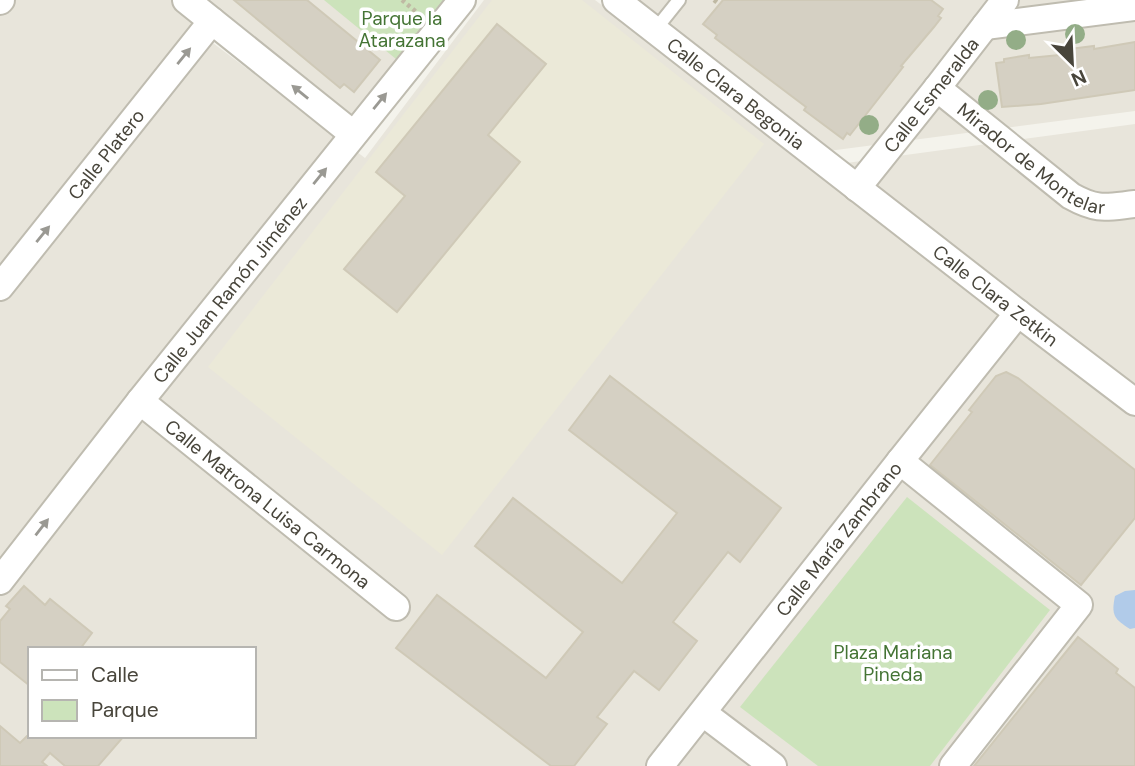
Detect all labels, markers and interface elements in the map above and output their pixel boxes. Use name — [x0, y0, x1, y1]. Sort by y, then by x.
park label: Parque la Atarazana — [358, 6, 446, 53]
north arrow — [1037, 28, 1107, 98]
street label: Calle Clara Begonia — [661, 32, 810, 155]
street label: Calle Esmeralda — [878, 32, 985, 158]
one-way arrow — [177, 47, 192, 65]
text: N — [1067, 64, 1090, 92]
one-way arrow — [291, 84, 309, 99]
one-way arrow — [372, 93, 387, 110]
street label: Mirador de Montelar — [952, 97, 1106, 220]
street label: Calle Platero — [62, 104, 150, 205]
one-way arrow — [312, 167, 327, 185]
street label: Calle Juan Ramón Jiménez — [147, 191, 313, 388]
one-way arrow — [35, 225, 50, 243]
street label: Calle Clara Zetkin — [927, 239, 1063, 352]
street label: Calle Matrona Luisa Carmona — [160, 414, 375, 595]
street label: Calle María Zambrano — [770, 457, 908, 622]
one-way arrow — [34, 518, 48, 536]
park label: Plaza Mariana Pineda — [833, 640, 953, 687]
legend — [28, 647, 256, 738]
text: Calle — [91, 661, 139, 689]
text: Parque — [91, 696, 159, 724]

